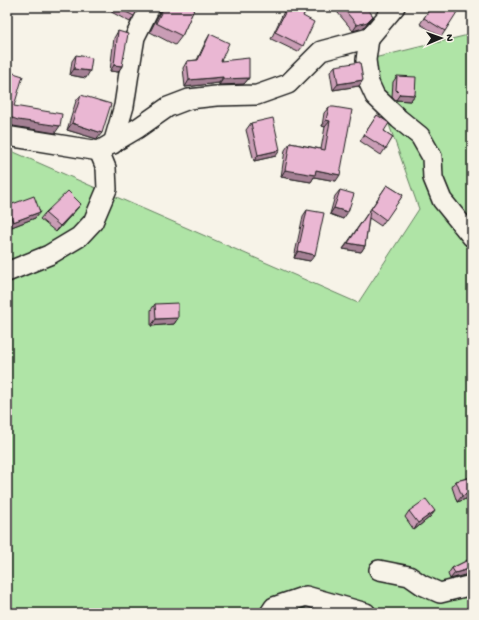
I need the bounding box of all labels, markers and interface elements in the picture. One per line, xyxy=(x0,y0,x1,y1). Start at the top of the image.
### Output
north arrow xyxy=(421,18,461,58)
text: N xyxy=(443,34,455,42)

